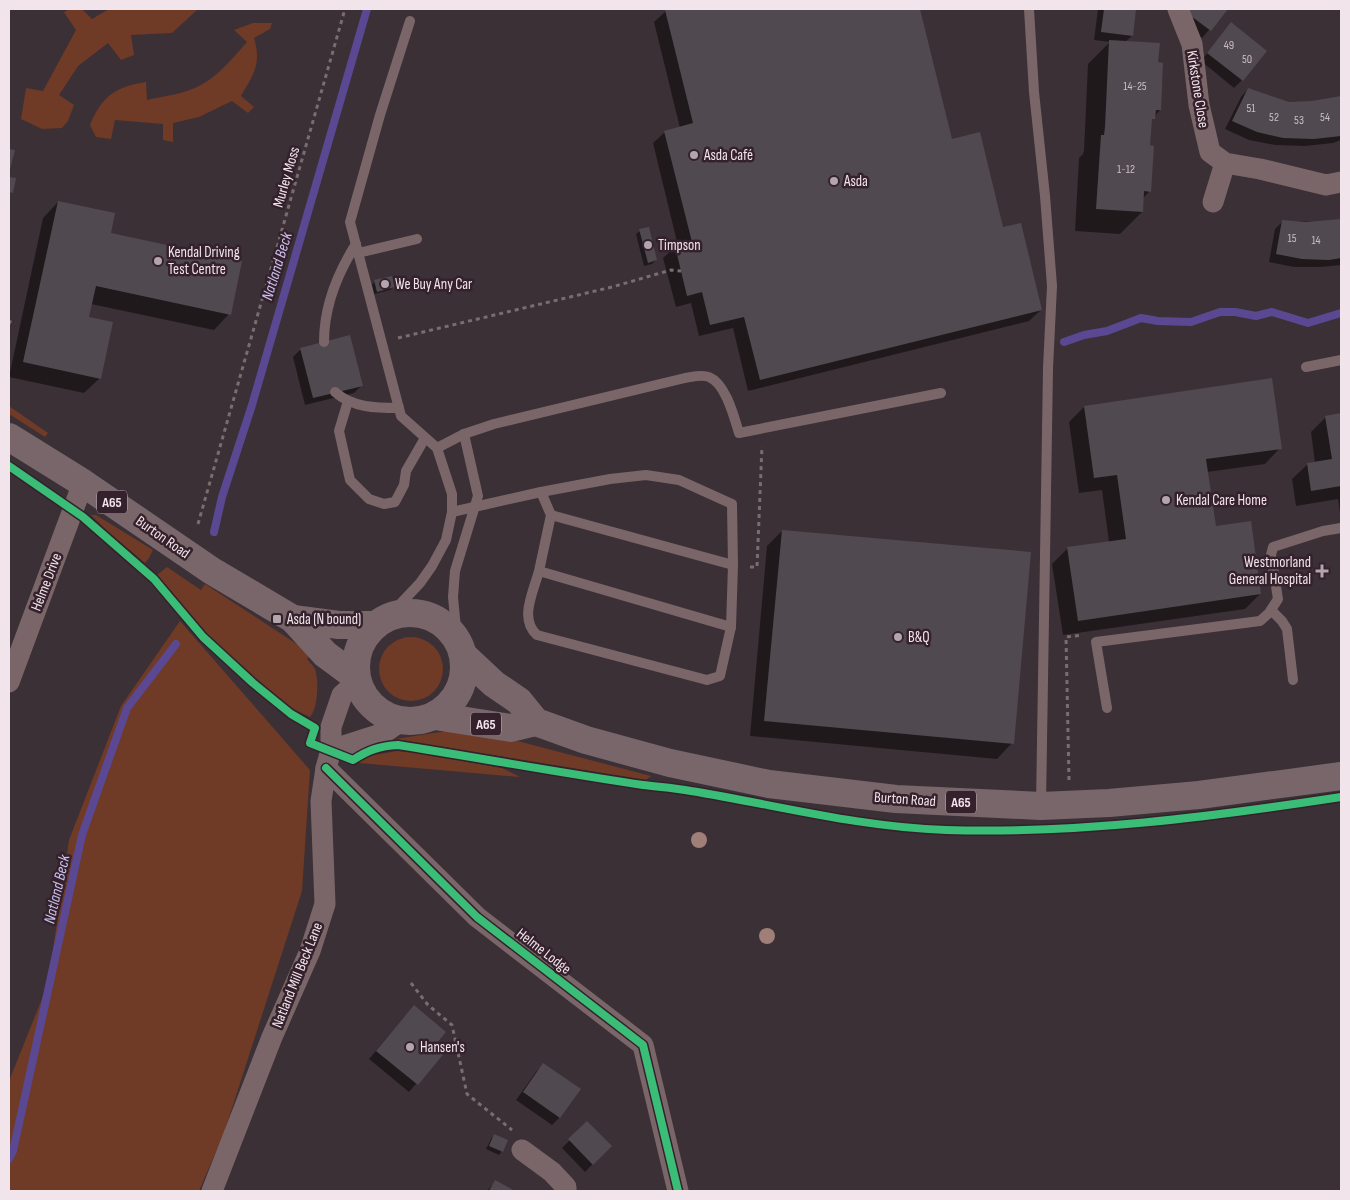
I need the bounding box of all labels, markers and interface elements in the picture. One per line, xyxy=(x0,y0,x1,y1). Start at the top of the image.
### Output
house number: 49 xyxy=(1224,38,1234,53)
street label: Kirkstone Close xyxy=(1182,49,1213,129)
house number: 50 xyxy=(1242,52,1252,67)
house number: 14-25 xyxy=(1123,79,1147,94)
house number: 51 xyxy=(1246,101,1256,116)
house number: 52 xyxy=(1269,110,1279,125)
house number: 54 xyxy=(1320,110,1330,125)
house number: 53 xyxy=(1294,113,1304,128)
street label: Murley Moss xyxy=(269,145,304,210)
place label: Asda Café xyxy=(703,146,753,165)
marker: Asda Café xyxy=(688,149,700,161)
house number: 1-12 xyxy=(1117,162,1135,177)
place label: Asda xyxy=(843,172,868,191)
marker: Asda xyxy=(828,175,840,187)
water label: Natland Beck xyxy=(258,229,297,303)
house number: 15 xyxy=(1287,231,1297,246)
house number: 14 xyxy=(1311,233,1321,248)
place label: Timpson xyxy=(658,236,701,255)
marker: Timpson xyxy=(642,239,654,251)
place label: Kendal Driving Test Centre xyxy=(168,243,240,279)
marker: Kendal Driving Test Centre xyxy=(152,255,164,267)
place label: We Buy Any Car xyxy=(395,275,473,294)
marker: We Buy Any Car xyxy=(379,278,391,290)
road number: A65 xyxy=(97,491,127,514)
place label: Kendal Care Home xyxy=(1176,491,1267,510)
marker: Kendal Care Home xyxy=(1160,494,1172,506)
street label: Burton Road xyxy=(132,512,194,563)
street label: Helme Drive xyxy=(27,550,66,614)
place label: Westmorland General Hospital xyxy=(1229,553,1311,589)
marker: Westmorland General Hospital xyxy=(1315,564,1329,578)
place label: Asda (N bound) xyxy=(286,610,361,629)
marker: Asda (N bound) xyxy=(271,613,283,625)
place label: B&Q xyxy=(908,628,930,647)
marker: B&Q xyxy=(892,631,904,643)
road number: A65 xyxy=(471,712,501,736)
street label: Burton Road xyxy=(873,788,937,811)
road number: A65 xyxy=(946,790,976,814)
water label: Natland Beck xyxy=(40,852,75,926)
street label: Natland Mill Beck Lane xyxy=(268,920,327,1031)
street label: Helme Lodge xyxy=(513,924,575,979)
place label: Hansen's xyxy=(420,1038,465,1057)
marker: Hansen's xyxy=(404,1041,416,1053)

